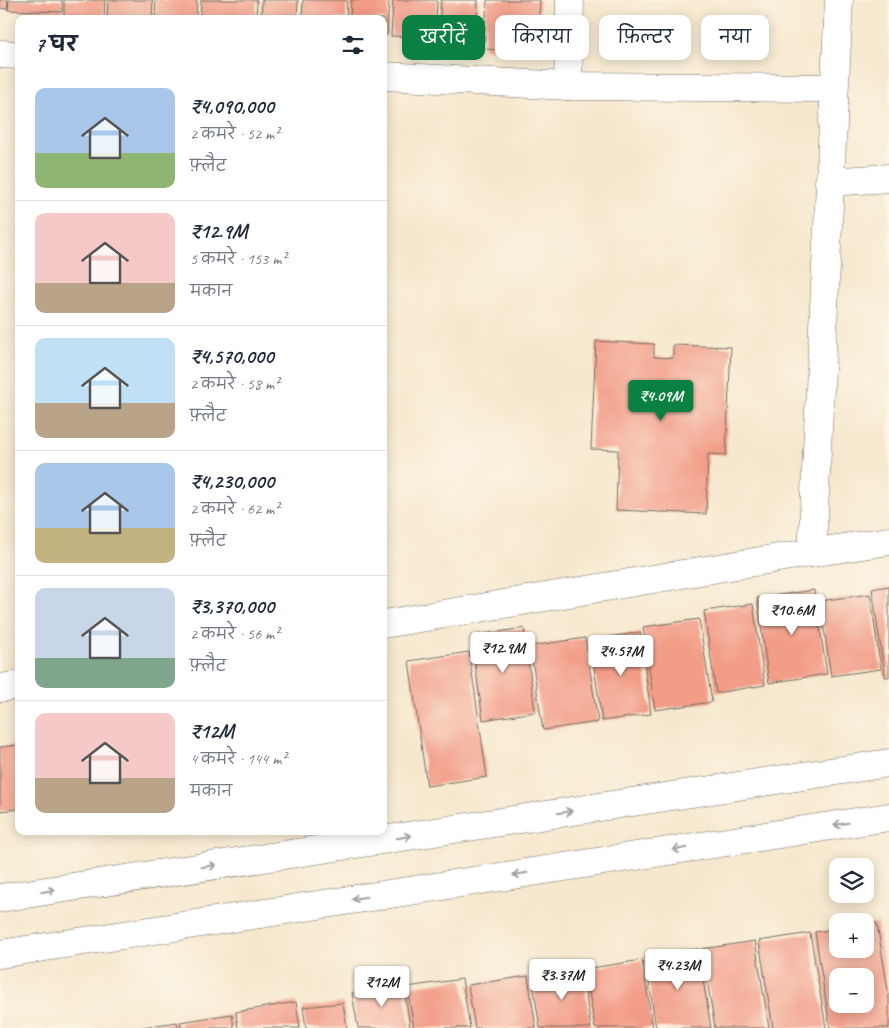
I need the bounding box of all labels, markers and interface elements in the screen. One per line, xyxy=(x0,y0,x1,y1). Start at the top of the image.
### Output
chip: खरीदें xyxy=(402,15,485,60)
chip: किराया xyxy=(495,15,589,60)
chip: फ़िल्टर xyxy=(599,15,691,60)
chip: नया xyxy=(701,15,769,60)
text: 7 घर xyxy=(35,31,77,57)
icon: filters xyxy=(339,31,367,59)
text: ₹4,090,000 xyxy=(190,93,274,119)
icon: home xyxy=(75,108,135,168)
text: 2 कमरे · 52 m² xyxy=(190,124,279,144)
text: फ़्लैट xyxy=(190,156,226,176)
text: ₹12.9M xyxy=(190,218,247,244)
icon: home xyxy=(75,233,135,293)
text: 5 कमरे · 153 m² xyxy=(190,249,286,269)
text: मकान xyxy=(190,281,232,301)
text: ₹4,570,000 xyxy=(190,343,274,369)
icon: home xyxy=(75,358,135,418)
text: 2 कमरे · 58 m² xyxy=(190,374,279,394)
pin: ₹4.09M xyxy=(620,380,702,422)
text: ₹4.09M xyxy=(639,386,683,406)
text: फ़्लैट xyxy=(190,406,226,426)
text: ₹4,230,000 xyxy=(190,468,274,494)
icon: home xyxy=(75,483,135,543)
text: 2 कमरे · 62 m² xyxy=(190,499,279,519)
text: फ़्लैट xyxy=(190,531,226,551)
text: ₹3,370,000 xyxy=(190,593,274,619)
pin: ₹10.6M xyxy=(751,594,833,636)
text: ₹10.6M xyxy=(770,600,814,620)
icon: home xyxy=(75,608,135,668)
text: 2 कमरे · 56 m² xyxy=(190,624,279,644)
pin: ₹12.9M xyxy=(462,632,544,674)
pin: ₹4.57M xyxy=(580,634,662,677)
text: ₹12.9M xyxy=(481,638,525,658)
text: ₹4.57M xyxy=(599,641,643,661)
text: फ़्लैट xyxy=(190,656,226,676)
text: ₹12M xyxy=(190,718,234,744)
icon: home xyxy=(75,733,135,793)
text: 4 कमरे · 144 m² xyxy=(190,749,286,769)
text: मकान xyxy=(190,781,232,801)
one-way arrow xyxy=(556,807,572,817)
one-way arrow xyxy=(833,820,849,830)
one-way arrow xyxy=(396,831,412,841)
one-way arrow xyxy=(673,844,689,854)
map controls xyxy=(829,858,874,1013)
button: layers xyxy=(829,858,874,903)
one-way arrow xyxy=(201,861,217,871)
one-way arrow xyxy=(512,869,528,879)
one-way arrow xyxy=(40,885,56,895)
one-way arrow xyxy=(351,894,367,904)
button: + xyxy=(829,913,874,958)
pin: ₹4.23M xyxy=(637,948,719,991)
text: ₹4.23M xyxy=(656,955,700,975)
pin: ₹3.37M xyxy=(521,958,603,1001)
text: ₹3.37M xyxy=(540,965,584,985)
pin: ₹12M xyxy=(352,966,412,1008)
button: − xyxy=(829,968,874,1013)
text: ₹12M xyxy=(365,972,399,992)

